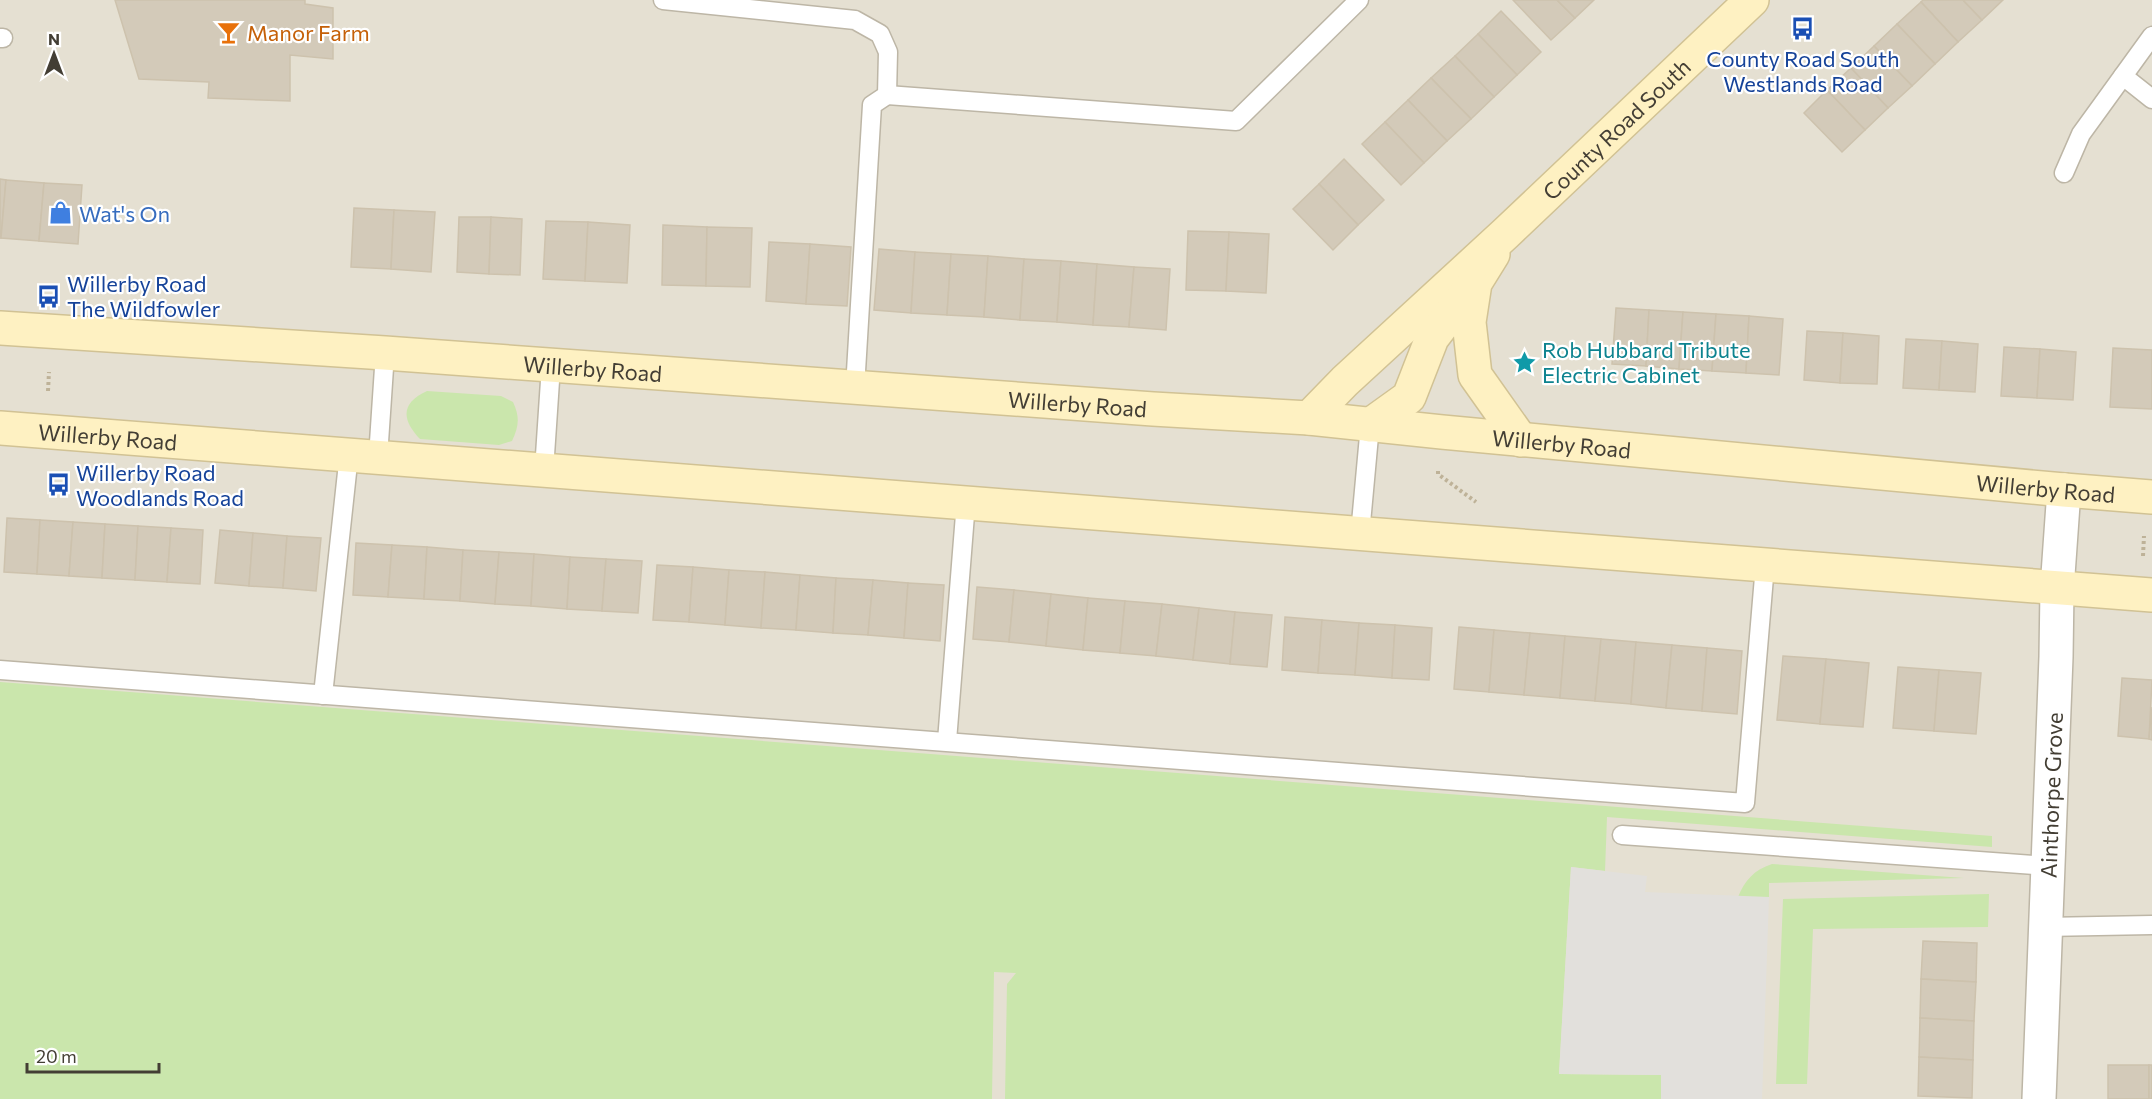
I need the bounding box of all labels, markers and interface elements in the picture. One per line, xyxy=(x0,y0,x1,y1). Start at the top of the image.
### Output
bus stop icon: County Road South Westlands Road xyxy=(1790,16,1816,42)
bar icon: Manor Farm xyxy=(216,19,242,45)
place label: Manor Farm xyxy=(247,19,370,46)
north arrow xyxy=(24,24,84,84)
text: N xyxy=(48,29,60,48)
place label: County Road South Westlands Road xyxy=(1706,45,1900,97)
street label: County Road South xyxy=(1537,52,1696,205)
shop icon: Wat's On xyxy=(48,200,74,226)
place label: Wat's On xyxy=(79,200,170,227)
place label: Willerby Road The Wildfowler xyxy=(67,270,221,322)
bus stop icon: Willerby Road The Wildfowler xyxy=(36,283,62,309)
place label: Rob Hubbard Tribute Electric Cabinet xyxy=(1542,336,1751,388)
place icon: Rob Hubbard Tribute Electric Cabinet xyxy=(1511,349,1537,375)
street label: Willerby Road xyxy=(522,350,663,387)
street label: Willerby Road xyxy=(1007,385,1148,422)
street label: Willerby Road xyxy=(37,418,178,455)
street label: Willerby Road xyxy=(1491,423,1632,463)
place label: Willerby Road Woodlands Road xyxy=(76,459,244,511)
street label: Willerby Road xyxy=(1975,468,2116,508)
bus stop icon: Willerby Road Woodlands Road xyxy=(45,472,71,498)
street label: Ainthorpe Grove xyxy=(2034,712,2067,879)
scale bar xyxy=(27,1036,159,1074)
text: 20 m xyxy=(36,1045,77,1067)

